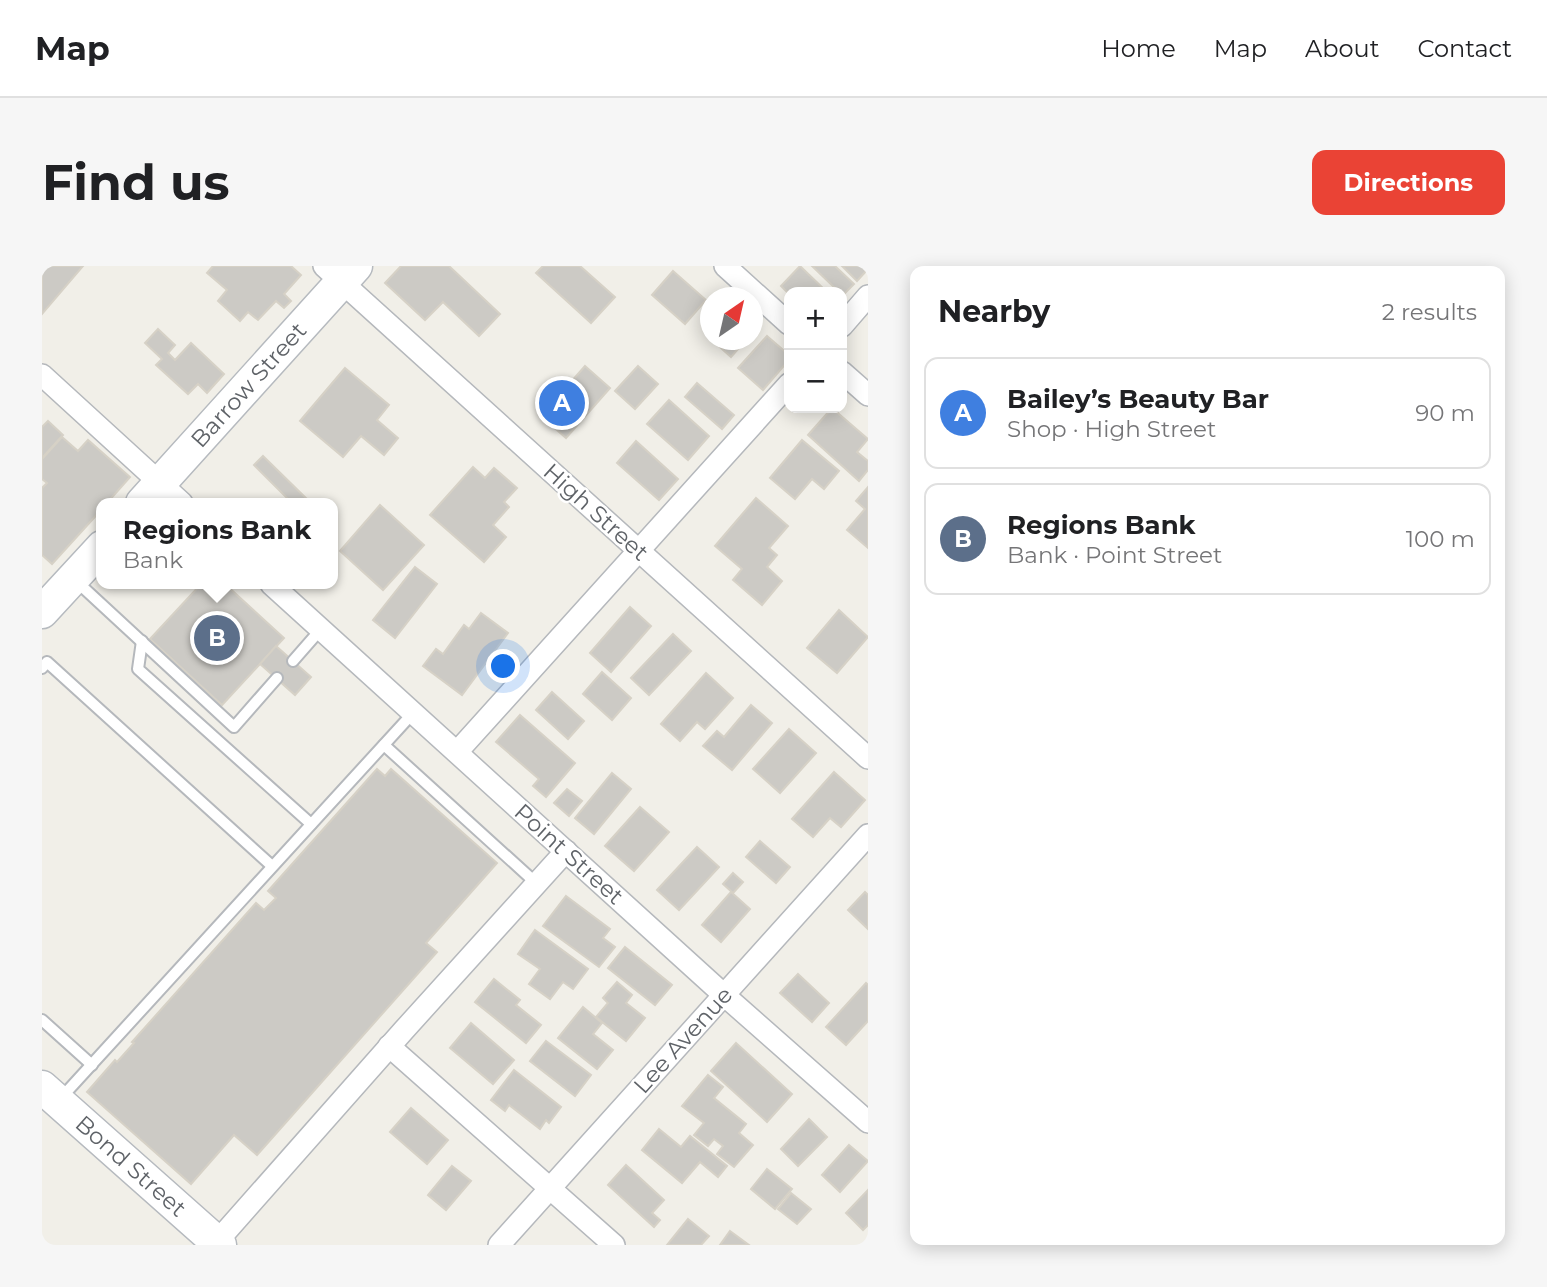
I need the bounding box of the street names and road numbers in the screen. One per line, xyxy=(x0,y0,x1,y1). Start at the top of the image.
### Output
street label: Barrow Street xyxy=(185,317,312,453)
street label: High Street xyxy=(538,458,654,566)
street label: Point Street xyxy=(509,798,629,910)
street label: Lee Avenue xyxy=(628,981,738,1099)
street label: Bond Street xyxy=(70,1110,192,1222)

